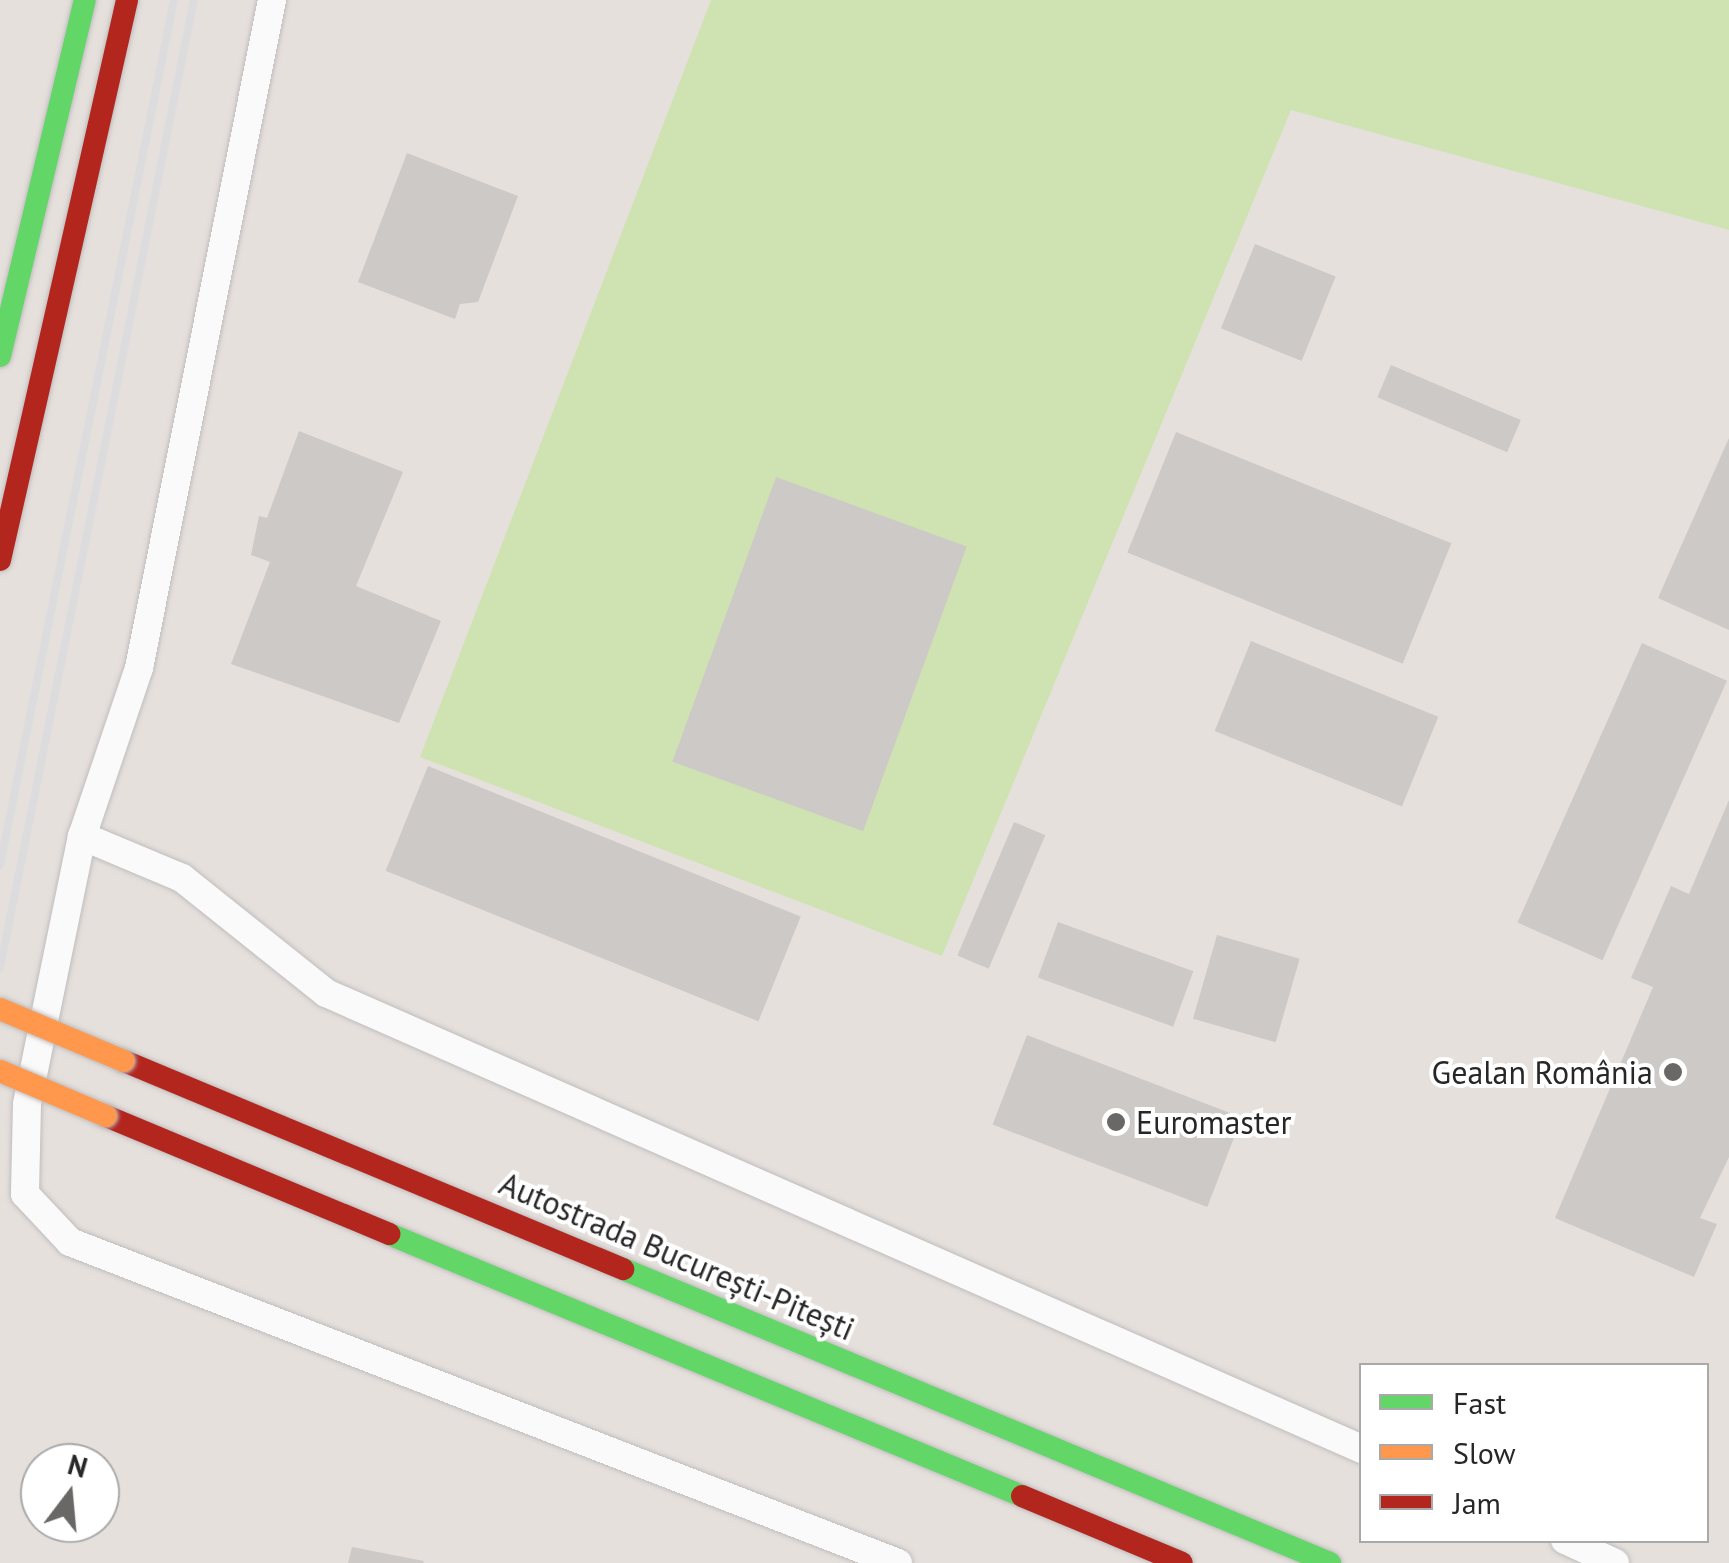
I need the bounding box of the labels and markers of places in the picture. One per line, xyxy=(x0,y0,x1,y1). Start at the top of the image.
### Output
place label: Gealan România xyxy=(1432,1053,1653,1091)
marker: Gealan România xyxy=(1662,1061,1684,1083)
place label: Euromaster xyxy=(1136,1103,1291,1141)
marker: Euromaster xyxy=(1105,1111,1127,1133)

